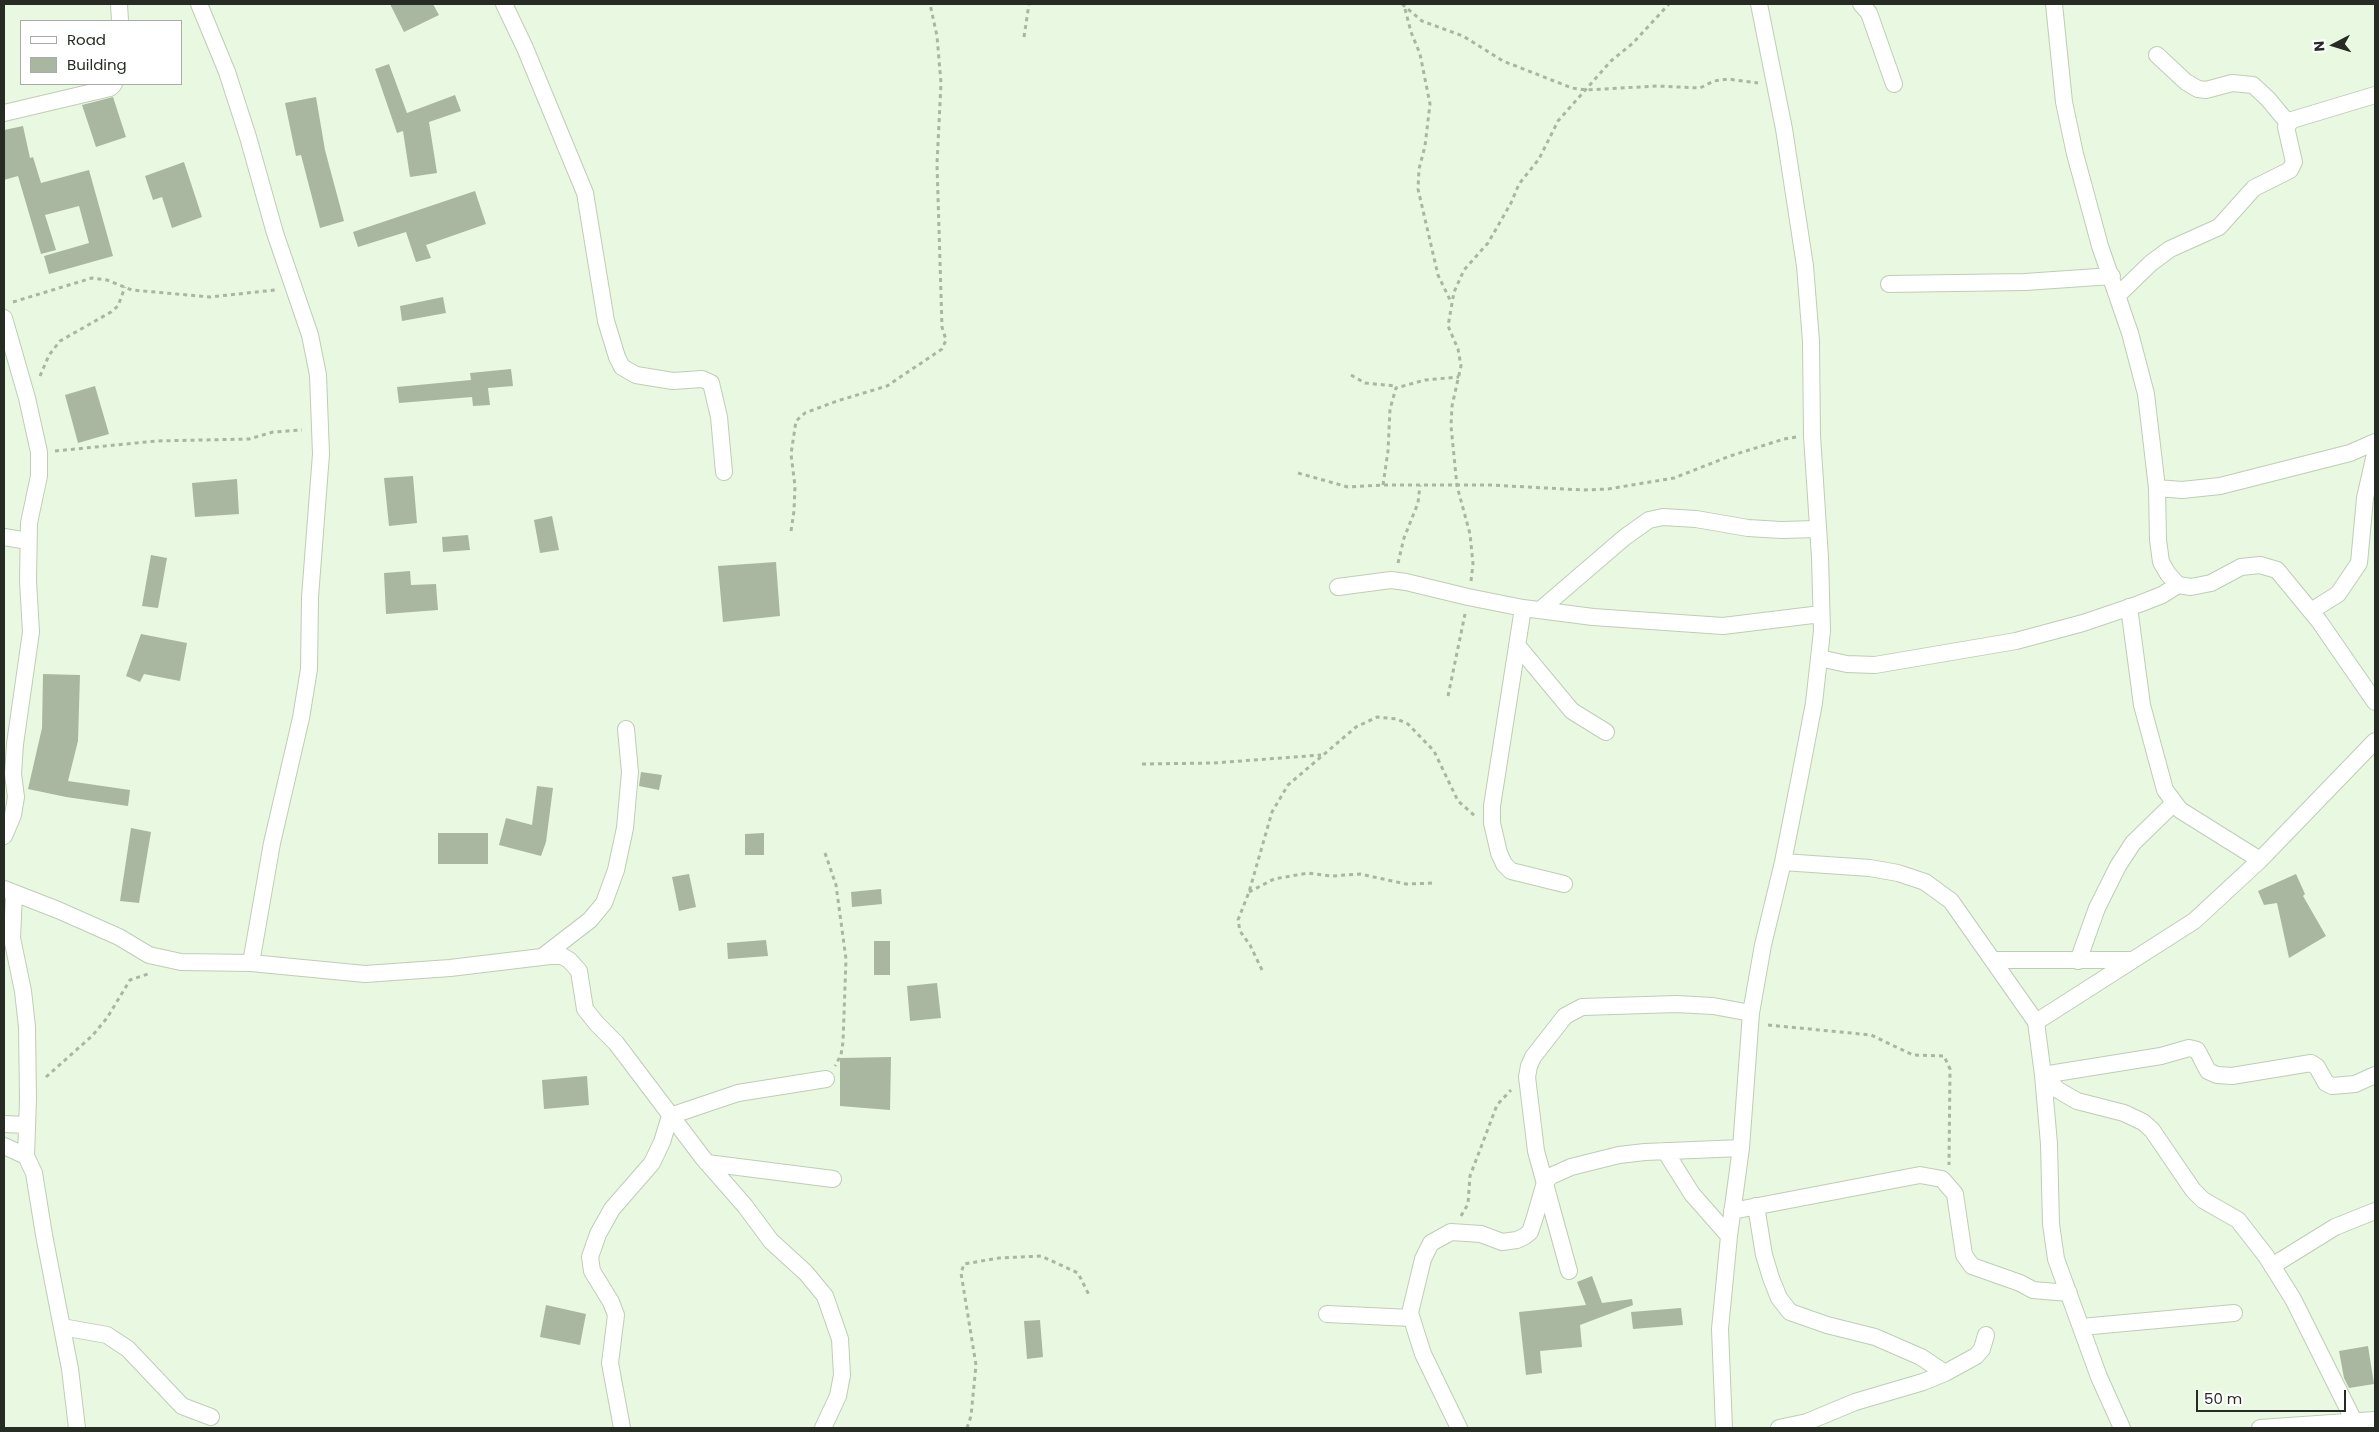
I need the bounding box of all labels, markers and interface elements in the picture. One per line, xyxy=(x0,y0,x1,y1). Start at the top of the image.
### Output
legend xyxy=(20,20,182,85)
north arrow xyxy=(2309,20,2359,70)
text: Road xyxy=(67,29,106,50)
text: N xyxy=(2309,40,2329,52)
text: Building xyxy=(67,54,127,75)
scale bar xyxy=(2199,1380,2349,1412)
text: 50 m xyxy=(2204,1388,2242,1409)

